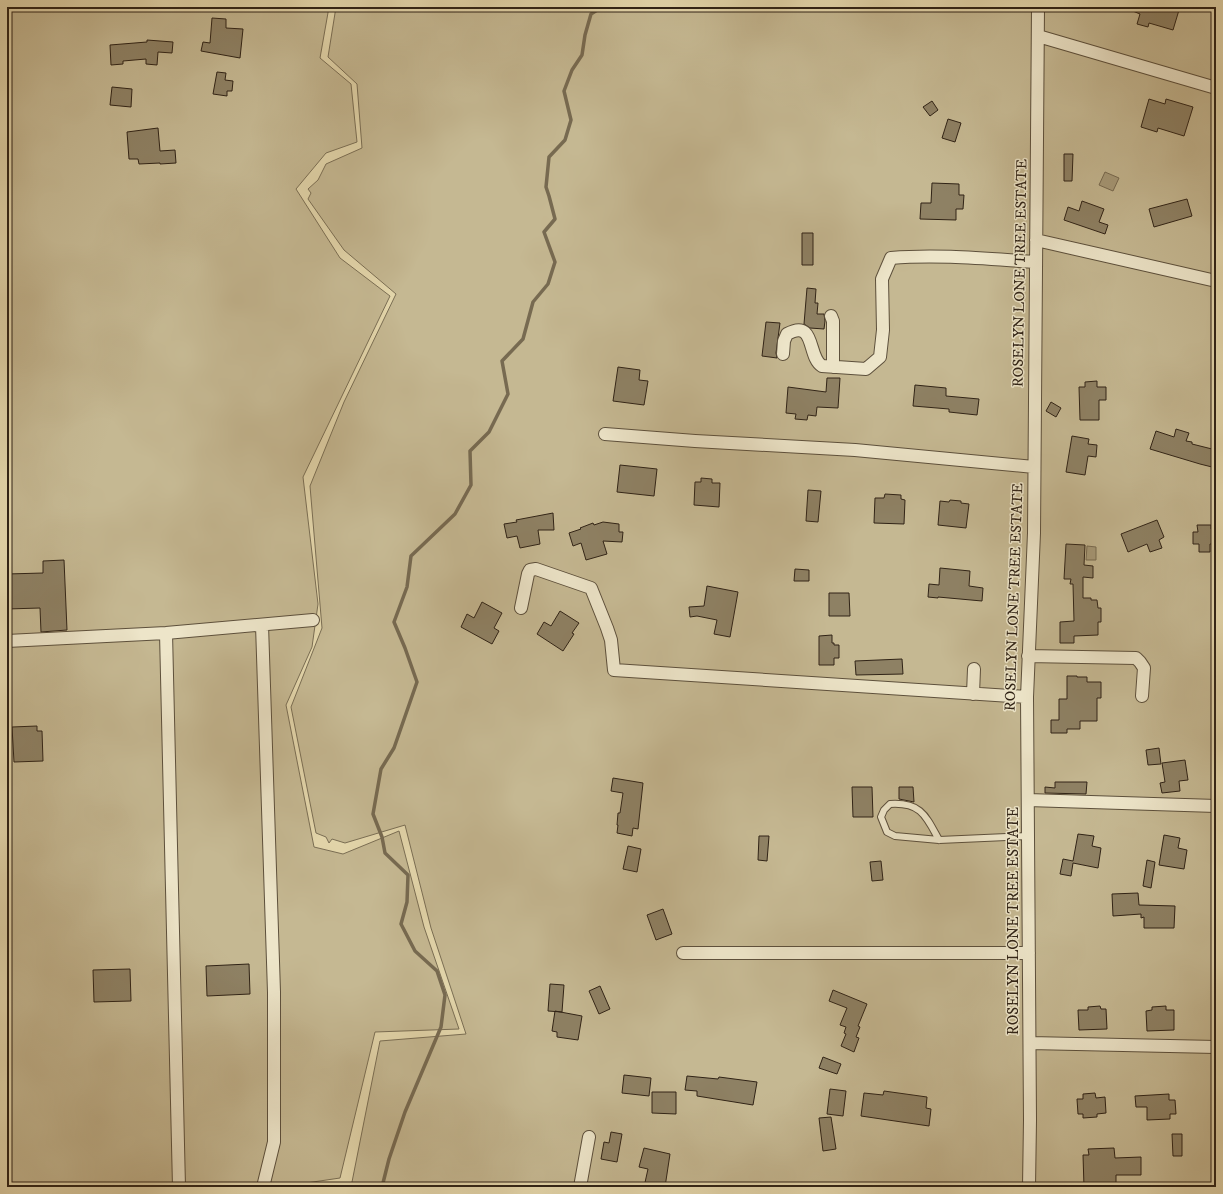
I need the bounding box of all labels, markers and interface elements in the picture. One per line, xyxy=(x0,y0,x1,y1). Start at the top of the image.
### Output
street label: ROSELYN LONE TREE ESTATE xyxy=(1009,158,1031,387)
street label: ROSELYN LONE TREE ESTATE xyxy=(1001,482,1027,711)
street label: ROSELYN LONE TREE ESTATE xyxy=(1004,806,1023,1035)

